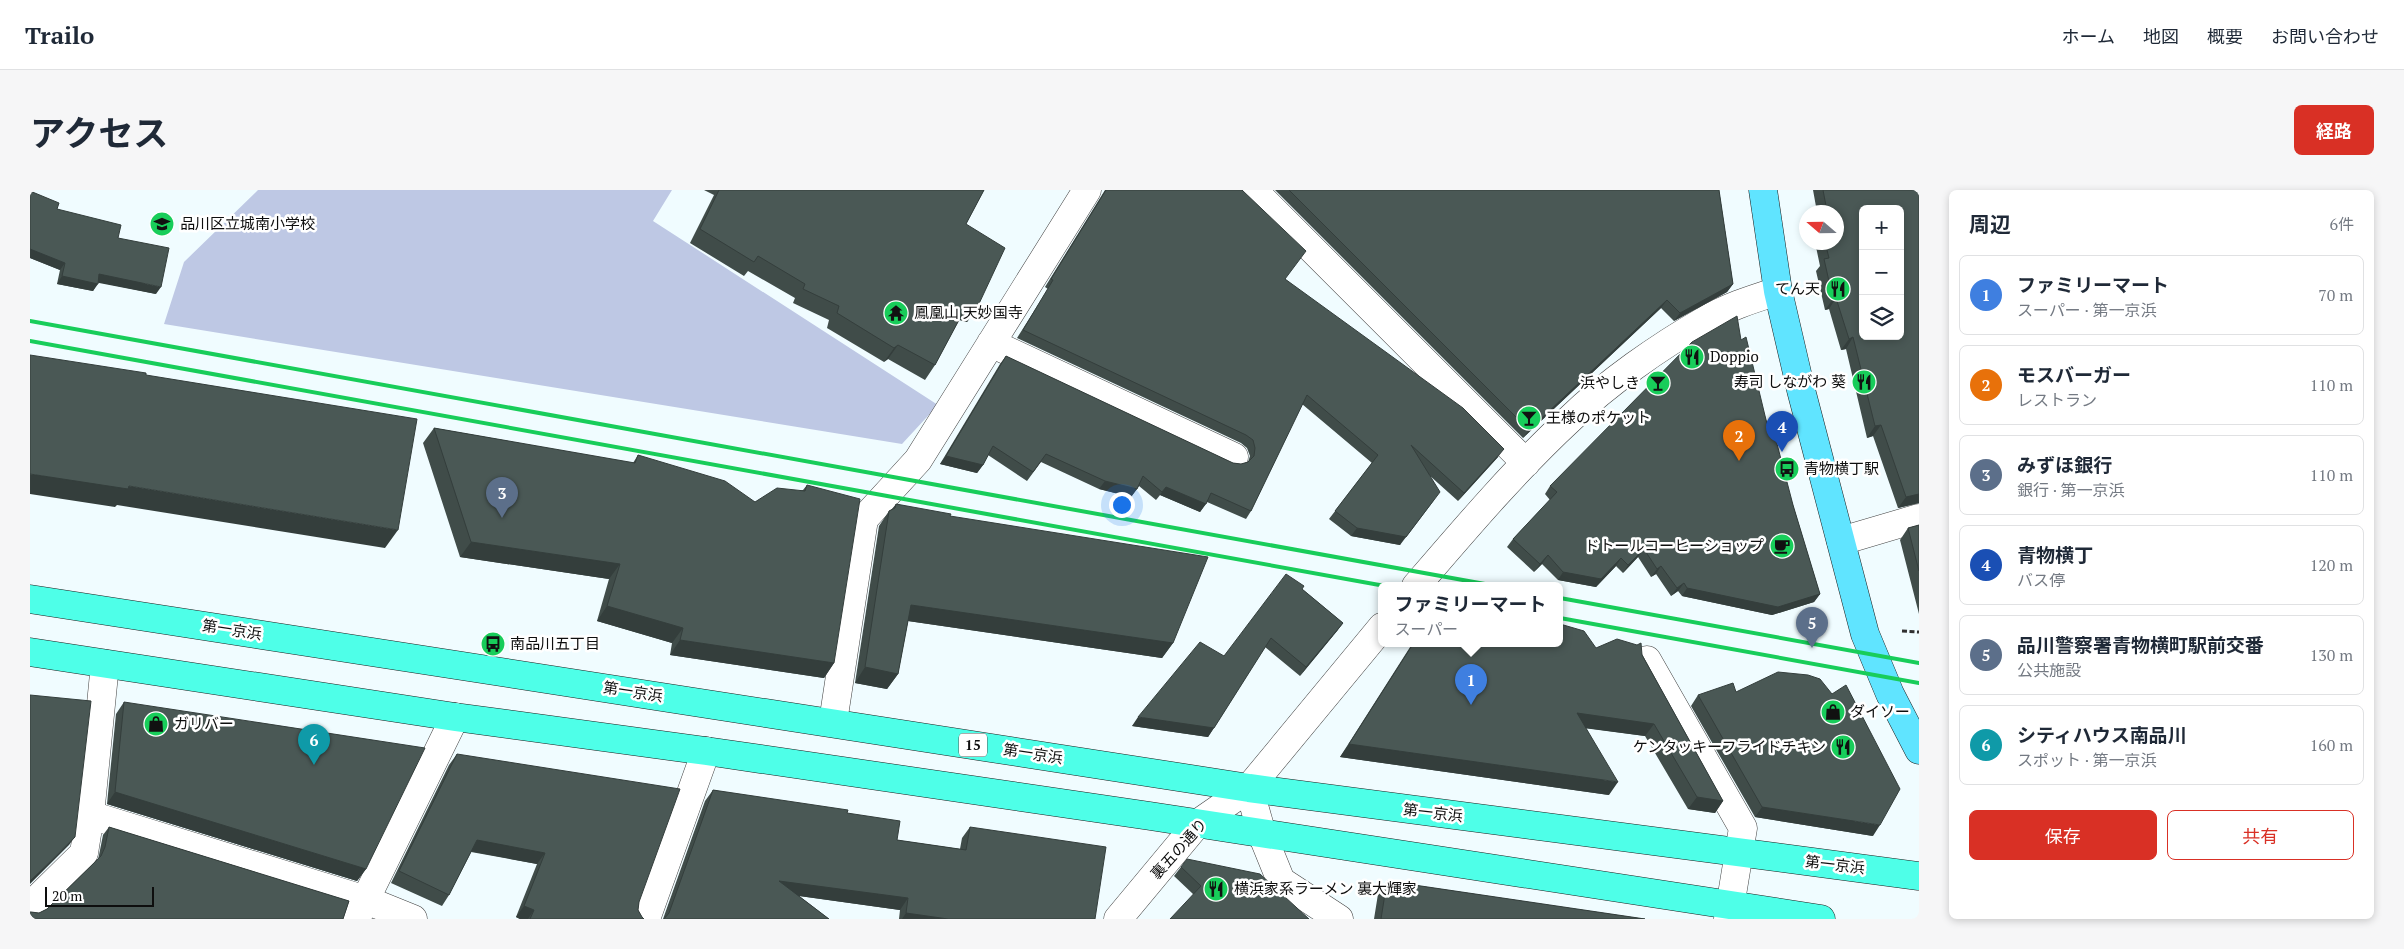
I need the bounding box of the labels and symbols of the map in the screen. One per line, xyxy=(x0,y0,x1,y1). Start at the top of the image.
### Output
north arrow xyxy=(1799,205,1844,250)
school or university icon: 品川区立城南小学校 xyxy=(149,211,175,237)
place label: 品川区立城南小学校 xyxy=(180,213,315,233)
restaurant icon: てん天 xyxy=(1825,276,1851,302)
place label: てん天 xyxy=(1775,278,1820,298)
temple icon: 鳳凰山 天妙国寺 xyxy=(883,300,909,326)
place label: 鳳凰山 天妙国寺 xyxy=(914,302,1023,322)
restaurant icon: Doppio xyxy=(1679,344,1705,370)
place label: Doppio xyxy=(1710,346,1759,366)
restaurant icon: 寿司 しながわ 葵 xyxy=(1851,369,1877,395)
bar icon: 浜やしき xyxy=(1645,370,1671,396)
place label: 寿司 しながわ 葵 xyxy=(1734,371,1846,391)
place label: 浜やしき xyxy=(1580,372,1640,392)
bar icon: 王様のポケット xyxy=(1516,405,1542,431)
place label: 王様のポケット xyxy=(1546,407,1651,427)
pin: 4 xyxy=(1766,411,1798,452)
pin: 2 xyxy=(1723,420,1755,461)
bus stop icon: 青物横丁駅 xyxy=(1774,456,1800,482)
place label: 青物横丁駅 xyxy=(1804,458,1879,478)
pin: 3 xyxy=(486,477,518,518)
your location xyxy=(1109,492,1135,518)
cafe icon: ドトールコーヒーショップ xyxy=(1769,533,1795,559)
place label: ドトールコーヒーショップ xyxy=(1585,535,1764,555)
pin: 5 xyxy=(1796,607,1828,648)
street label: 第一京浜 xyxy=(201,614,263,644)
bus stop icon: 南品川五丁目 xyxy=(480,631,506,657)
place label: 南品川五丁目 xyxy=(510,633,600,653)
pin: 1 xyxy=(1455,664,1487,705)
street label: 第一京浜 xyxy=(602,676,664,706)
shop icon: ダイソー xyxy=(1820,699,1846,725)
place label: ダイソー xyxy=(1850,701,1910,721)
shop icon: ガリバー xyxy=(143,711,169,737)
place label: ガリバー xyxy=(174,713,234,733)
pin: 6 xyxy=(298,724,330,765)
road number: 15 xyxy=(959,734,987,756)
restaurant icon: ケンタッキーフライドチキン xyxy=(1830,734,1856,760)
place label: ケンタッキーフライドチキン xyxy=(1633,736,1826,756)
street label: 第一京浜 xyxy=(1002,738,1064,768)
street label: 第一京浜 xyxy=(1402,798,1464,826)
street label: 裏五の通り xyxy=(1146,814,1211,883)
street label: 第一京浜 xyxy=(1804,850,1866,878)
restaurant icon: 横浜家系ラーメン 裏大輝家 xyxy=(1203,876,1229,902)
place label: 横浜家系ラーメン 裏大輝家 xyxy=(1234,878,1417,898)
scale bar xyxy=(45,884,154,907)

